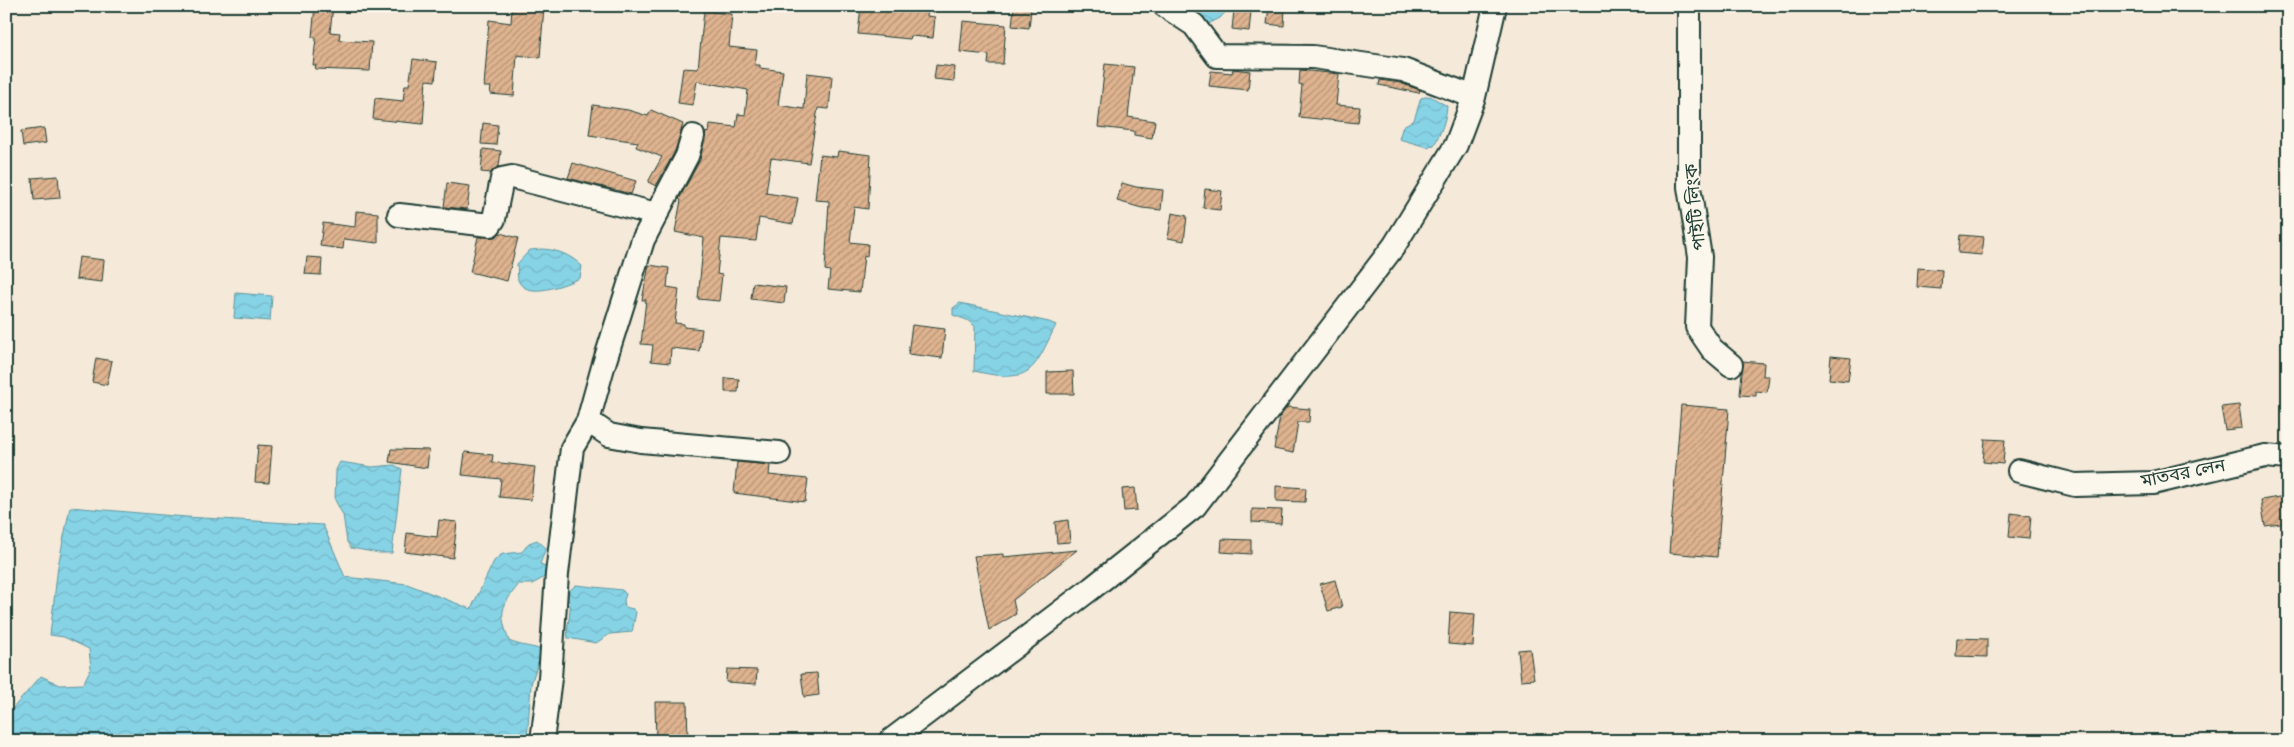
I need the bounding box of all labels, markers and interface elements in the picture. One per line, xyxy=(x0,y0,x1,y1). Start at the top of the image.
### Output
street label: পাইটি লিংক xyxy=(1680,162,1710,251)
street label: মাতবর লেন xyxy=(2138,455,2228,492)

